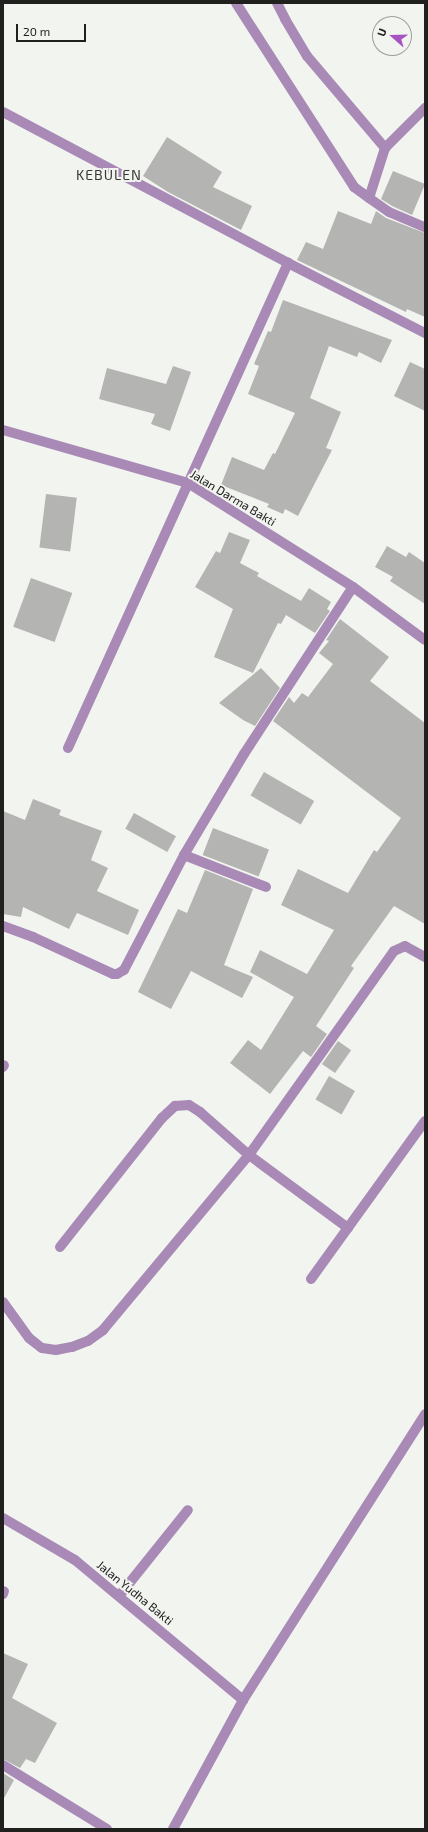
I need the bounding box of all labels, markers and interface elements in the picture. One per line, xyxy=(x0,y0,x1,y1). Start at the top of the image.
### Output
scale bar xyxy=(18,16,88,42)
north arrow xyxy=(372,16,412,56)
text: 20 m xyxy=(23,24,50,38)
text: U xyxy=(374,26,389,38)
district label: KEBULEN xyxy=(76,167,142,183)
street label: Jalan Darma Bakti xyxy=(188,467,278,529)
street label: Jalan Yudha Bakti xyxy=(94,1558,176,1628)

